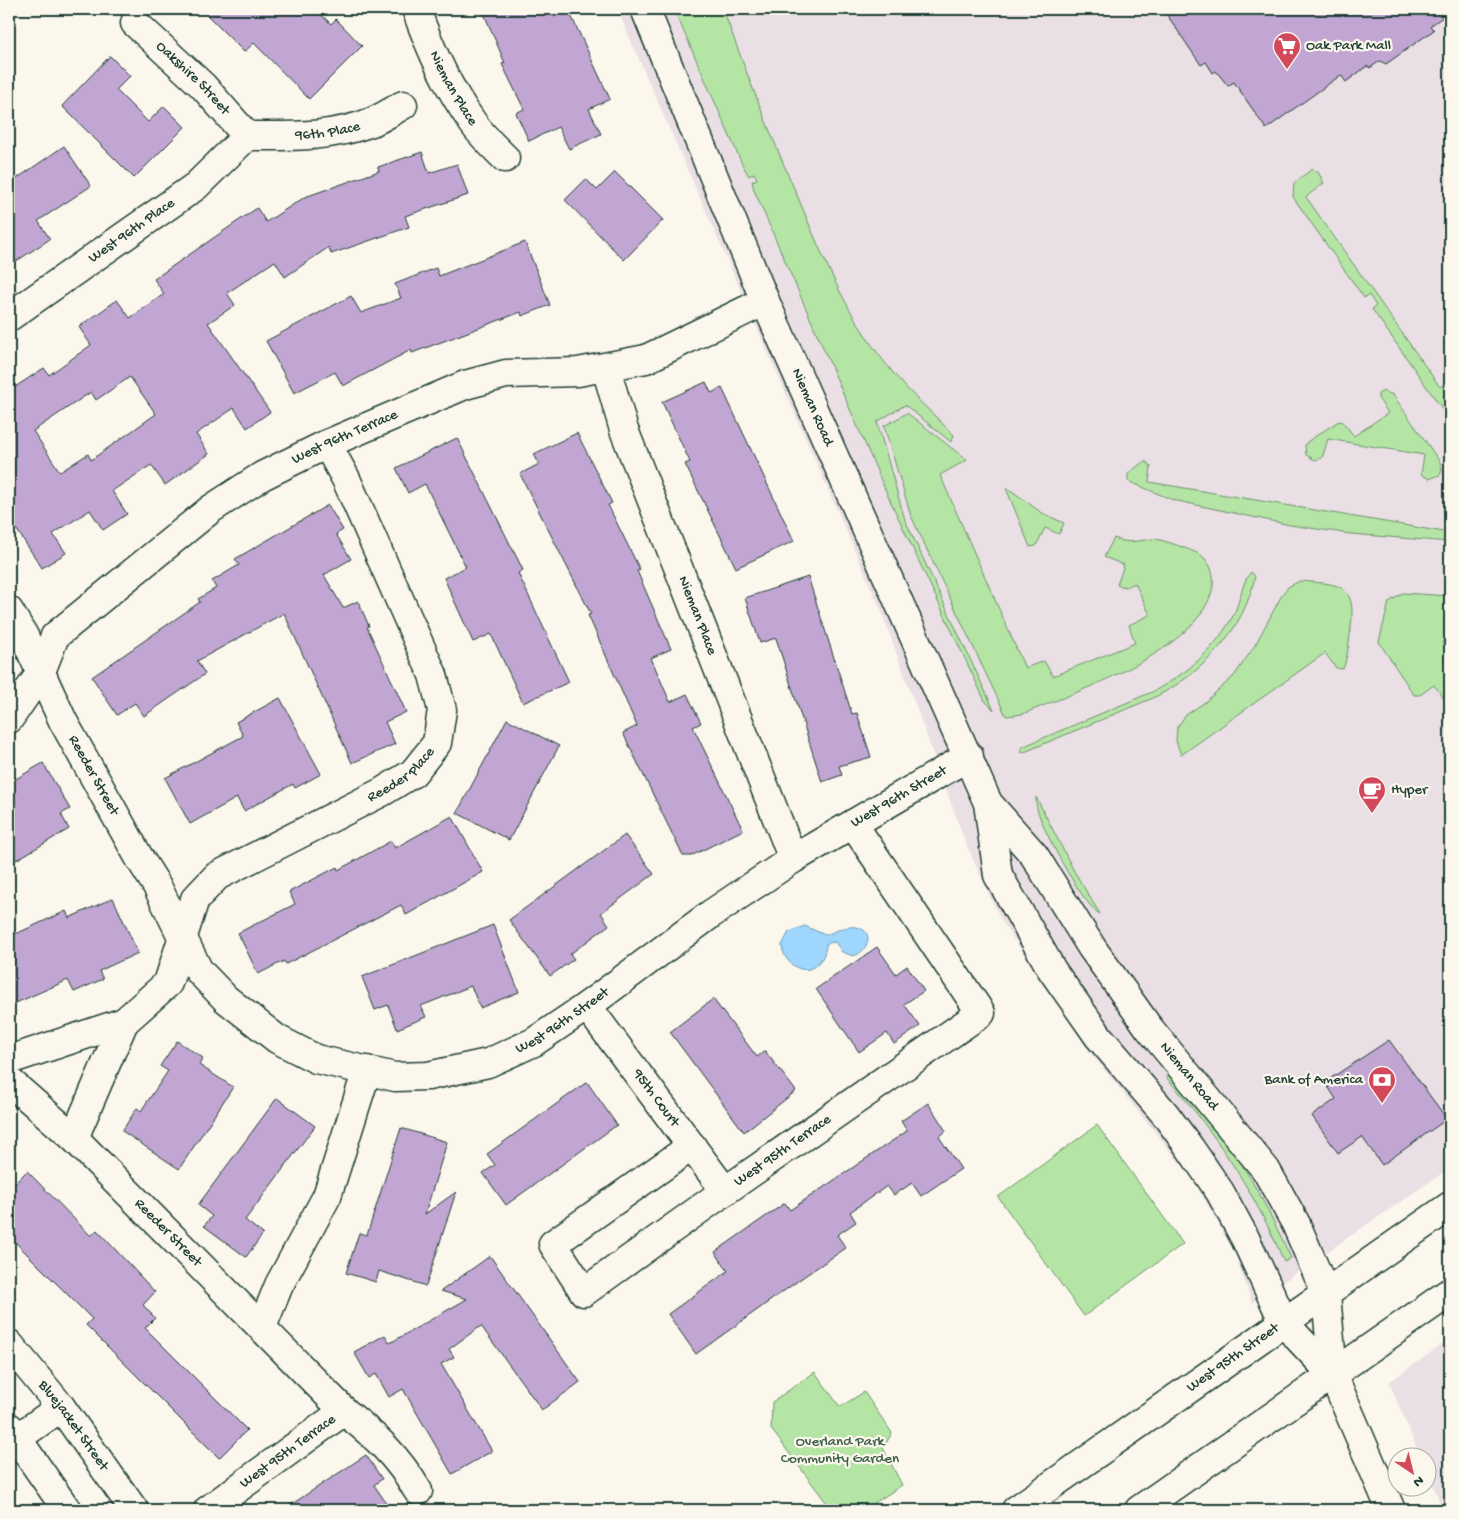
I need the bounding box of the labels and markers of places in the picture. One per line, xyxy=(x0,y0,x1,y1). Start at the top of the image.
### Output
supermarket icon: Oak Park Mall xyxy=(1272,31,1302,70)
place label: Oak Park Mall xyxy=(1306,37,1391,55)
cafe icon: Hyper xyxy=(1357,775,1387,814)
place label: Hyper xyxy=(1391,781,1429,799)
bank icon: Bank of America xyxy=(1367,1065,1397,1104)
place label: Bank of America xyxy=(1263,1071,1364,1089)

